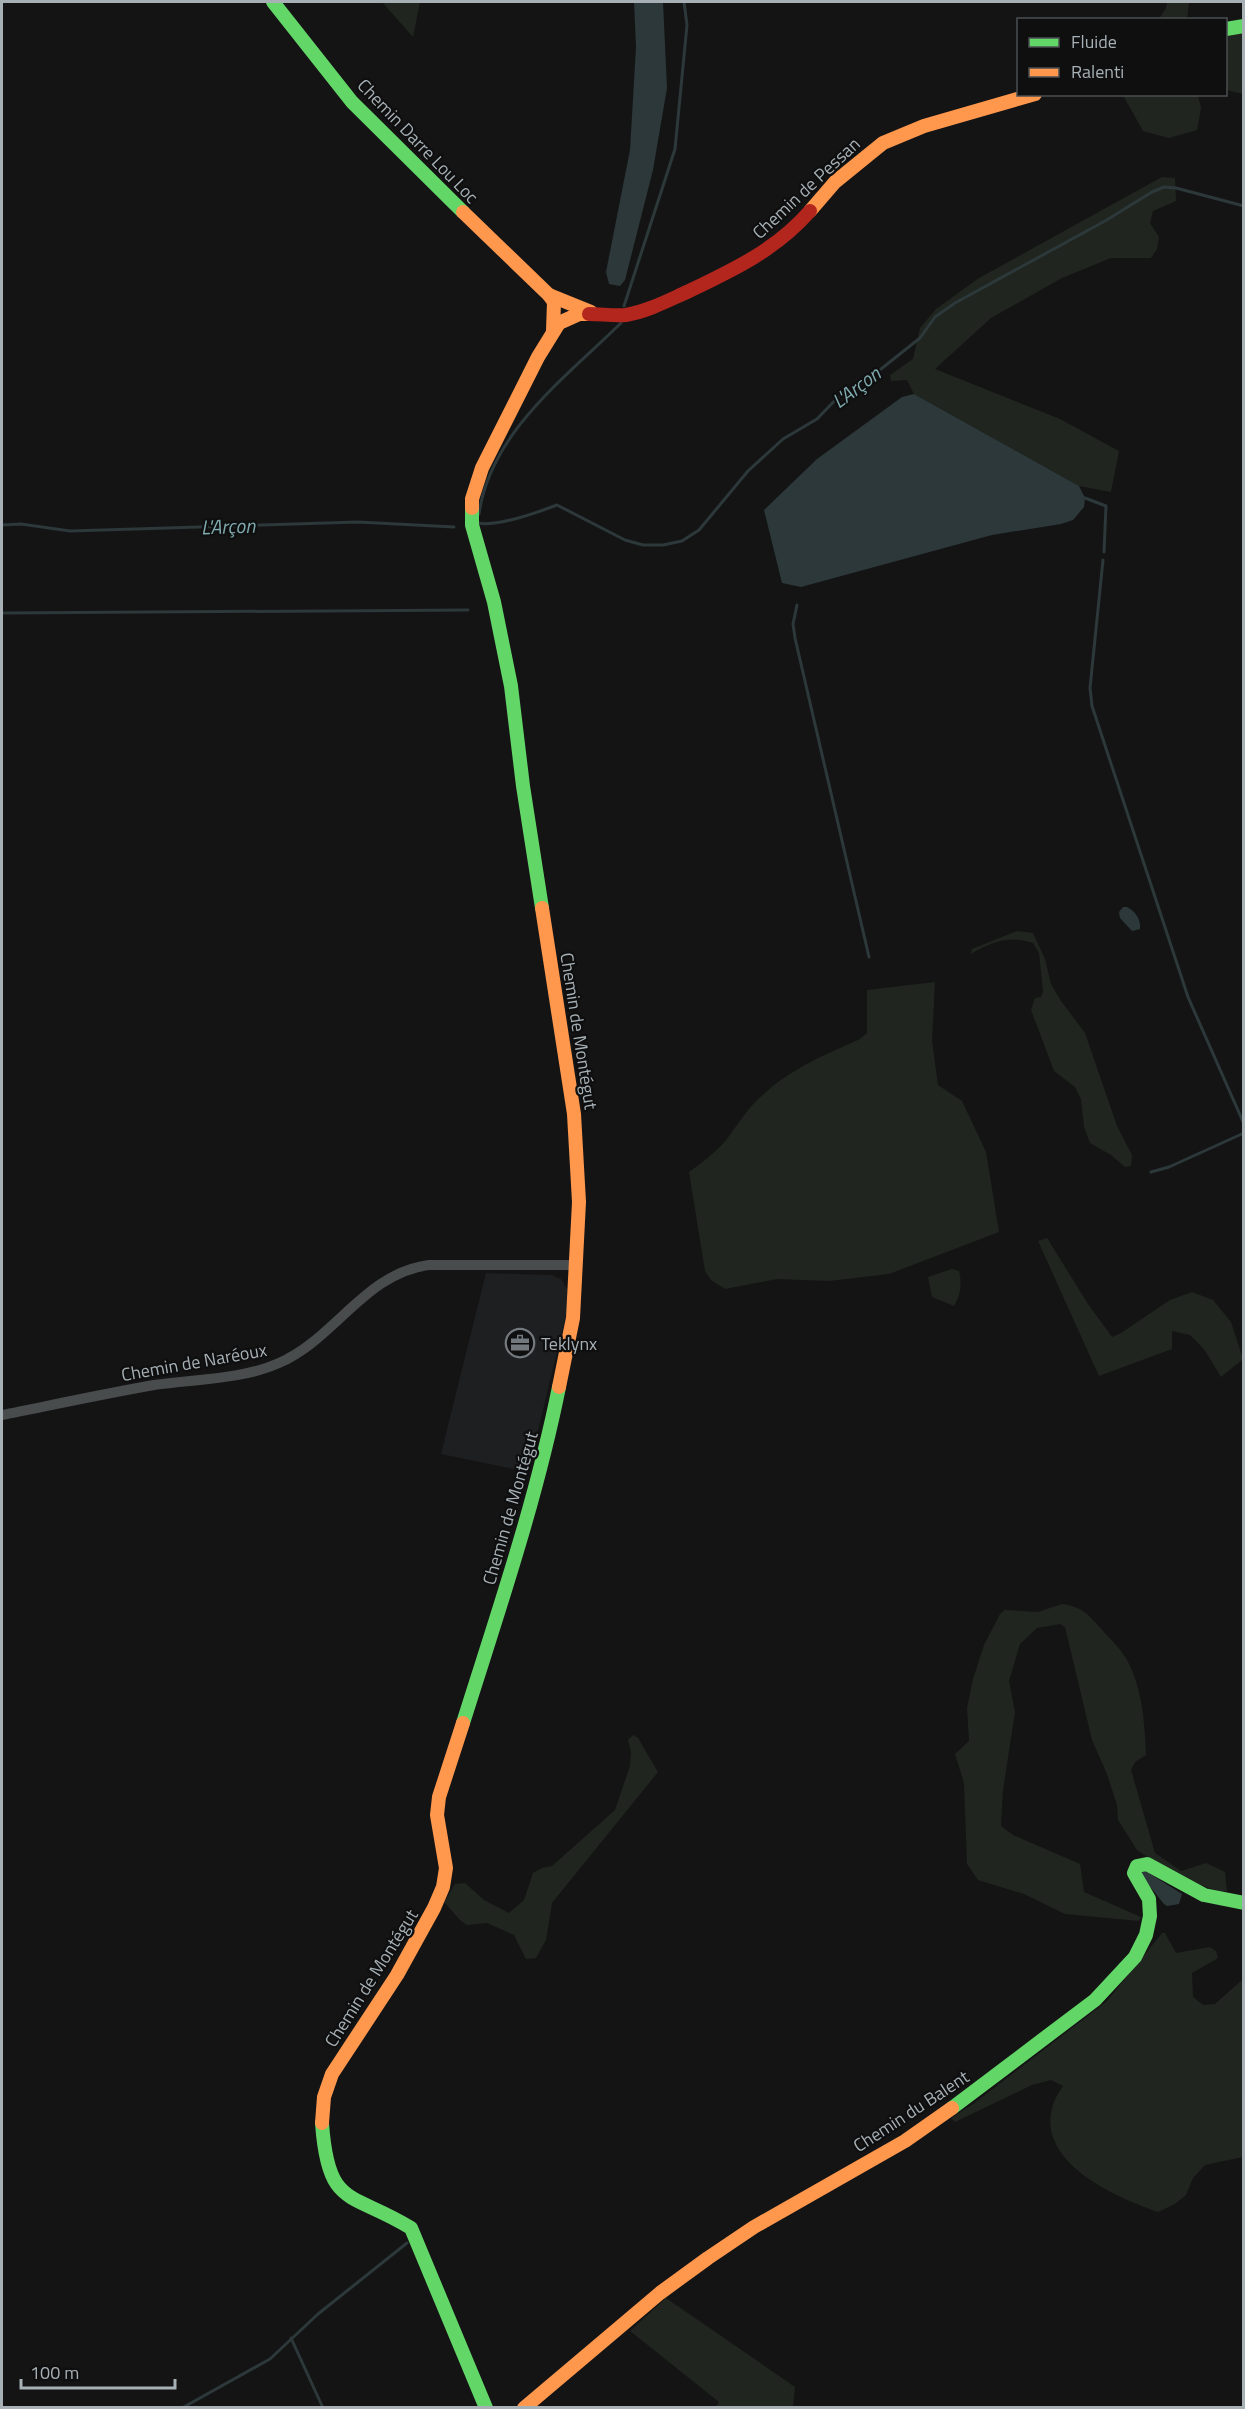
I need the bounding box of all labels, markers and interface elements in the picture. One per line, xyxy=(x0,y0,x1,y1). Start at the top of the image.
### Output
legend xyxy=(1017,18,1227,96)
text: Fluide xyxy=(1071,28,1117,55)
text: Ralenti xyxy=(1071,58,1124,85)
street label: Chemin Darre Lou Loc xyxy=(351,72,485,210)
street label: Chemin de Pessan xyxy=(746,131,866,245)
water label: L'Arçon xyxy=(825,358,888,416)
water label: L'Arçon xyxy=(200,510,257,542)
street label: Chemin de Montégut xyxy=(553,951,605,1112)
office icon: Teklynx xyxy=(504,1327,536,1359)
place label: Teklynx xyxy=(541,1330,597,1357)
street label: Chemin de Naréoux xyxy=(119,1336,269,1388)
street label: Chemin de Montégut xyxy=(475,1427,545,1588)
street label: Chemin de Montégut xyxy=(318,1903,425,2052)
street label: Chemin du Balent xyxy=(848,2063,975,2159)
scale bar xyxy=(21,2352,176,2390)
text: 100 m xyxy=(30,2359,79,2386)

